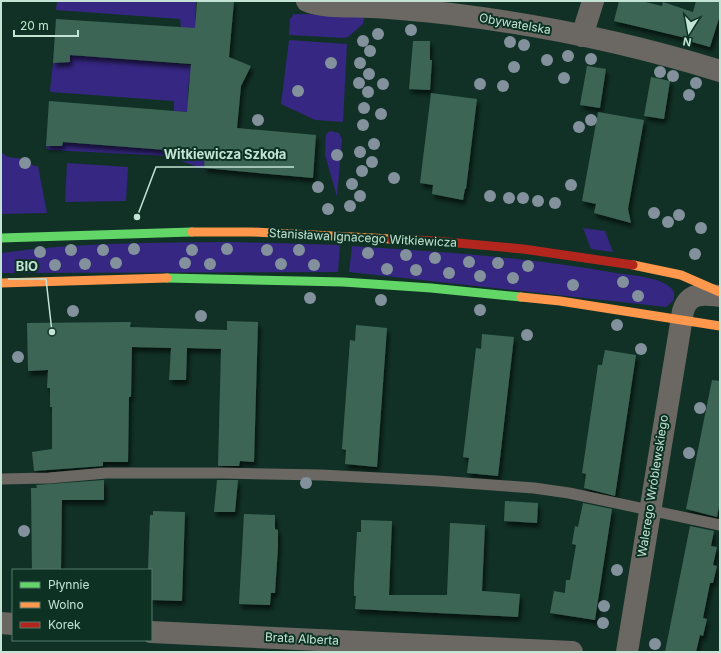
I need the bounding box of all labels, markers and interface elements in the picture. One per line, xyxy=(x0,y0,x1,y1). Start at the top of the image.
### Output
street label: Obywatelska xyxy=(478,10,552,37)
scale bar xyxy=(14,12,78,38)
north arrow xyxy=(669,12,709,52)
text: 20 m xyxy=(20,18,49,33)
text: N xyxy=(682,34,693,49)
callout: Witkiewicza Szkoła xyxy=(156,142,294,167)
text: Witkiewicza Szkoła xyxy=(164,146,286,162)
street label: Stanisława Ignacego Witkiewicza xyxy=(269,225,457,250)
callout: BIO xyxy=(8,254,46,279)
text: BIO xyxy=(16,258,38,274)
street label: Walerego Wróblewskiego xyxy=(634,414,671,558)
legend xyxy=(12,569,152,641)
text: Płynnie xyxy=(48,577,89,592)
text: Wolno xyxy=(48,597,84,612)
text: Korek xyxy=(48,617,81,632)
street label: Brata Alberta xyxy=(265,629,339,648)

